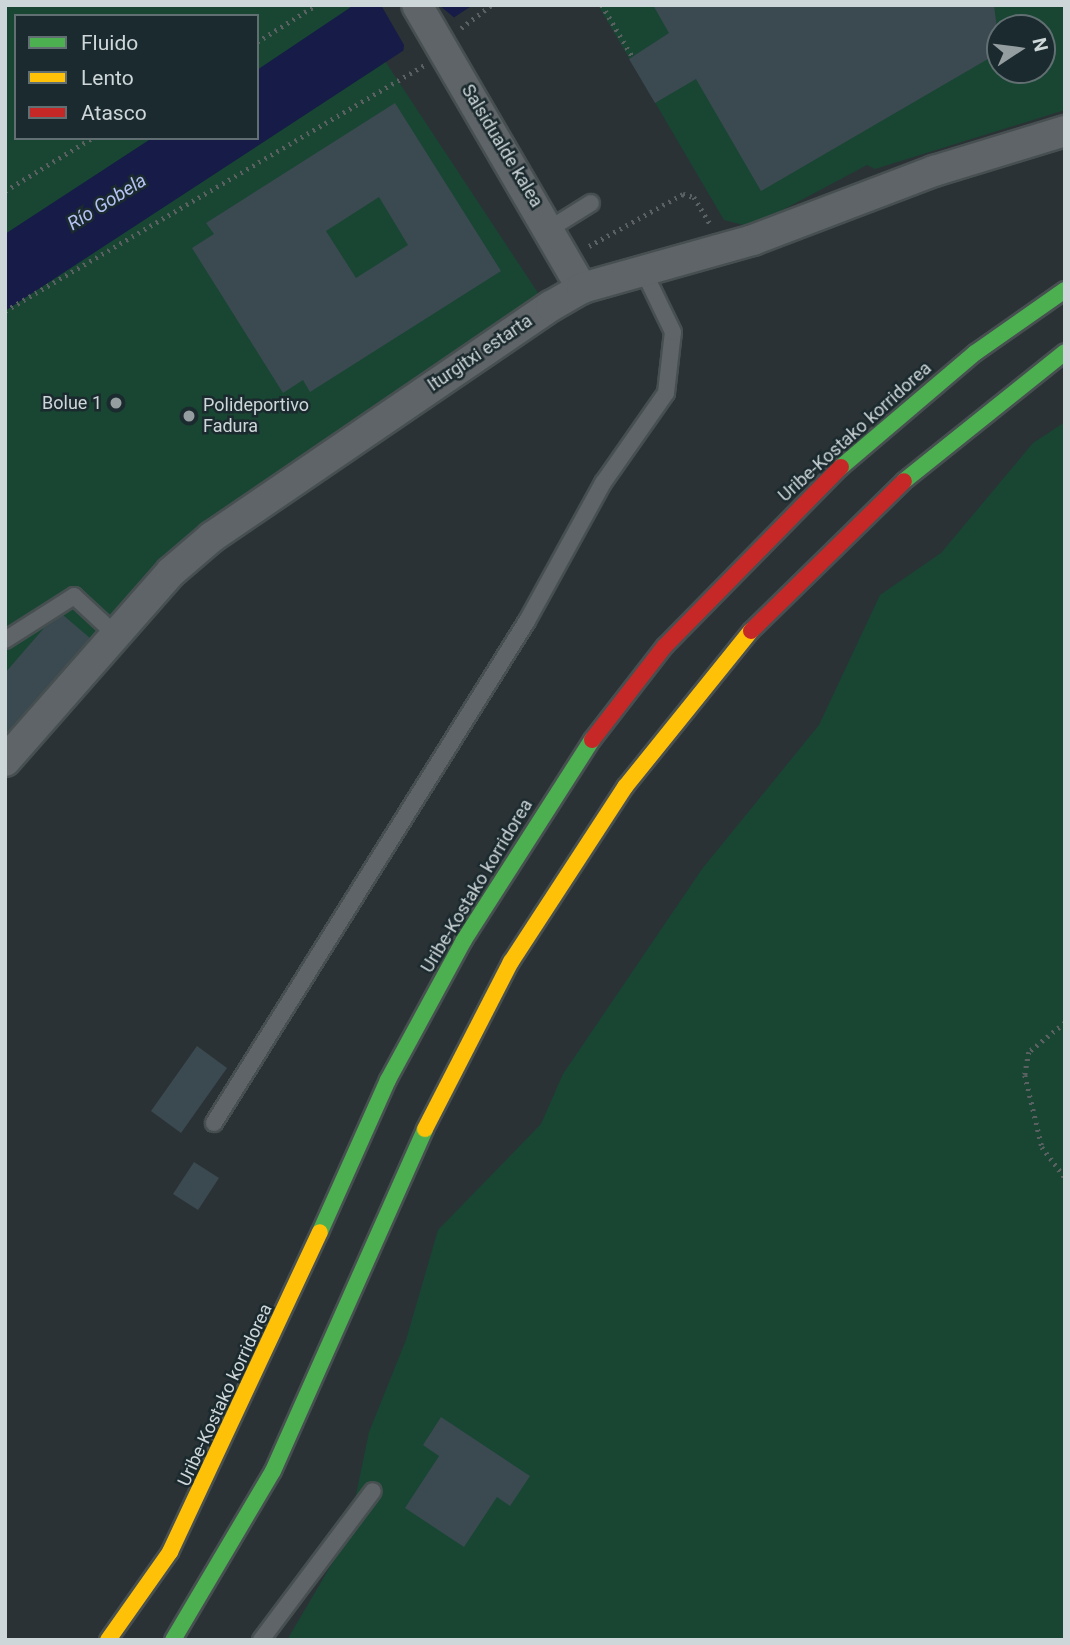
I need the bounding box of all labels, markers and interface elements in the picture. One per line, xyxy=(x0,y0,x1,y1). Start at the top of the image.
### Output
legend xyxy=(14,14,259,140)
north arrow xyxy=(986,14,1056,84)
text: Fluido xyxy=(81,31,138,55)
text: N xyxy=(1027,35,1053,54)
text: Lento xyxy=(81,66,134,90)
street label: Salsidualde kalea xyxy=(457,81,547,211)
text: Atasco xyxy=(81,101,147,125)
water label: Río Gobela xyxy=(63,169,151,235)
street label: Iturgitxi estarta xyxy=(424,310,536,396)
street label: Uribe-Kostako korridorea xyxy=(774,358,936,506)
place label: Bolue 1 xyxy=(42,392,102,414)
marker: Bolue 1 xyxy=(108,395,124,411)
place label: Polideportivo Fadura xyxy=(203,395,309,438)
marker: Polideportivo Fadura xyxy=(181,408,197,424)
street label: Uribe-Kostako korridorea xyxy=(417,795,537,977)
street label: Uribe-Kostako korridorea xyxy=(173,1300,277,1490)

